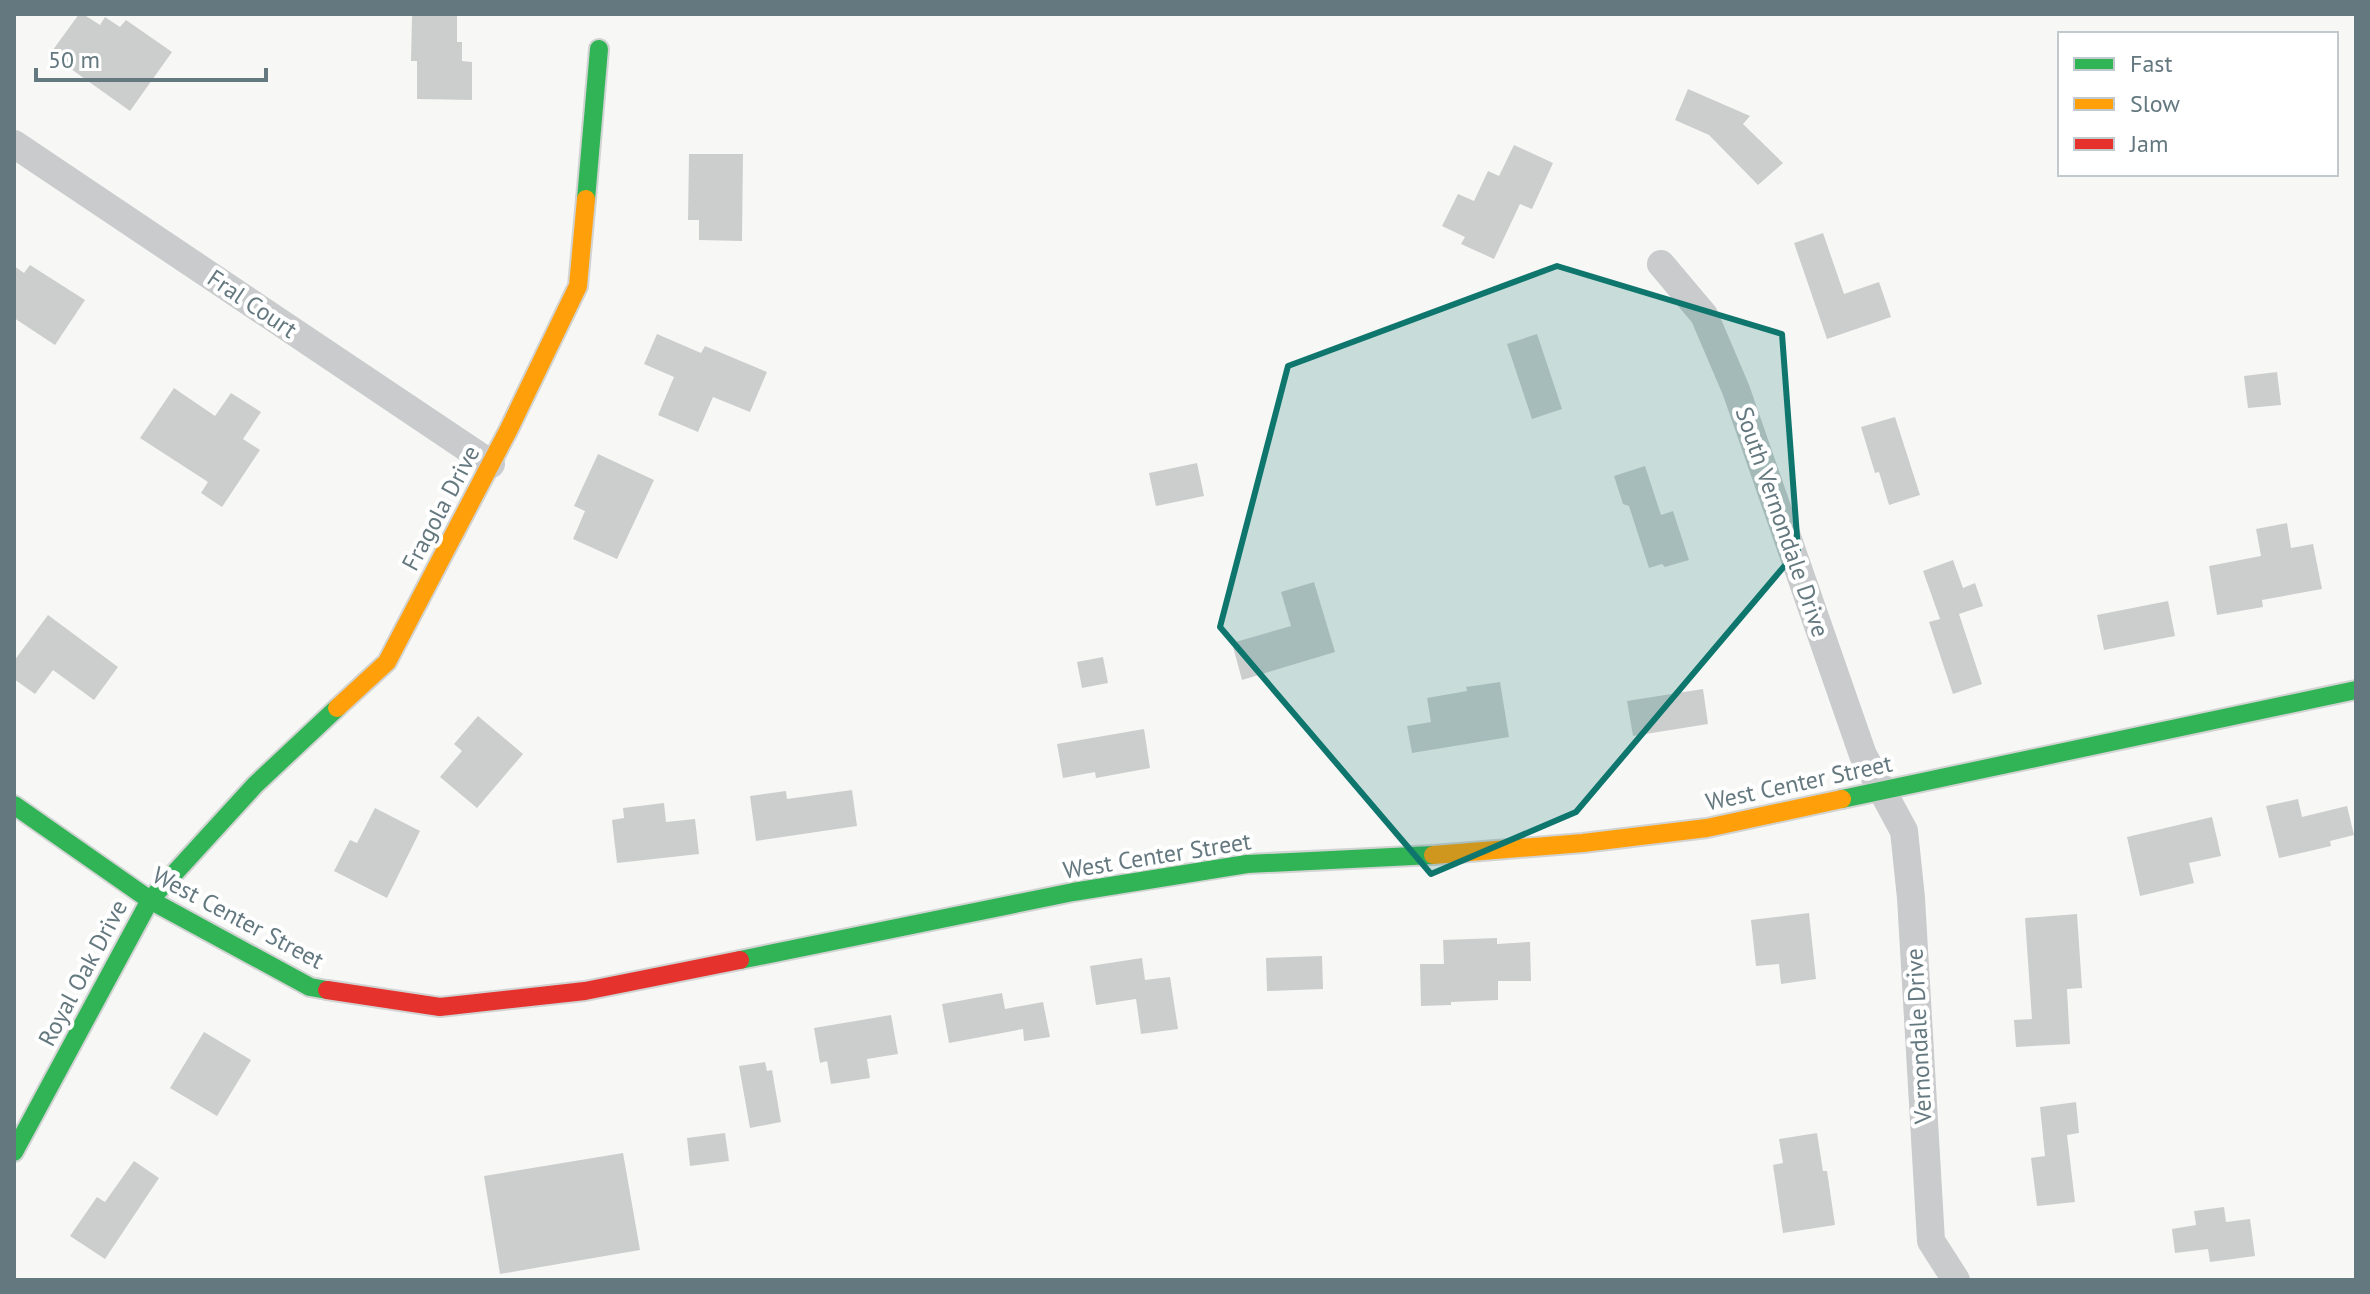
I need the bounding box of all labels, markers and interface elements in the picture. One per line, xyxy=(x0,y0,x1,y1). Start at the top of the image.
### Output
scale bar xyxy=(36,32,266,82)
legend xyxy=(2058,32,2338,176)
text: 50 m xyxy=(48,44,100,75)
text: Fast xyxy=(2130,48,2173,79)
text: Slow xyxy=(2130,88,2180,119)
text: Jam xyxy=(2129,128,2168,159)
street label: Fral Court xyxy=(202,262,303,345)
street label: South Vernondale Drive xyxy=(1729,403,1836,641)
street label: Fragola Drive xyxy=(395,440,486,576)
street label: West Center Street xyxy=(1703,748,1895,817)
street label: West Center Street xyxy=(1061,825,1253,886)
street label: West Center Street xyxy=(147,859,329,976)
street label: Royal Oak Drive xyxy=(31,894,134,1051)
street label: Vernondale Drive xyxy=(1898,947,1939,1126)

